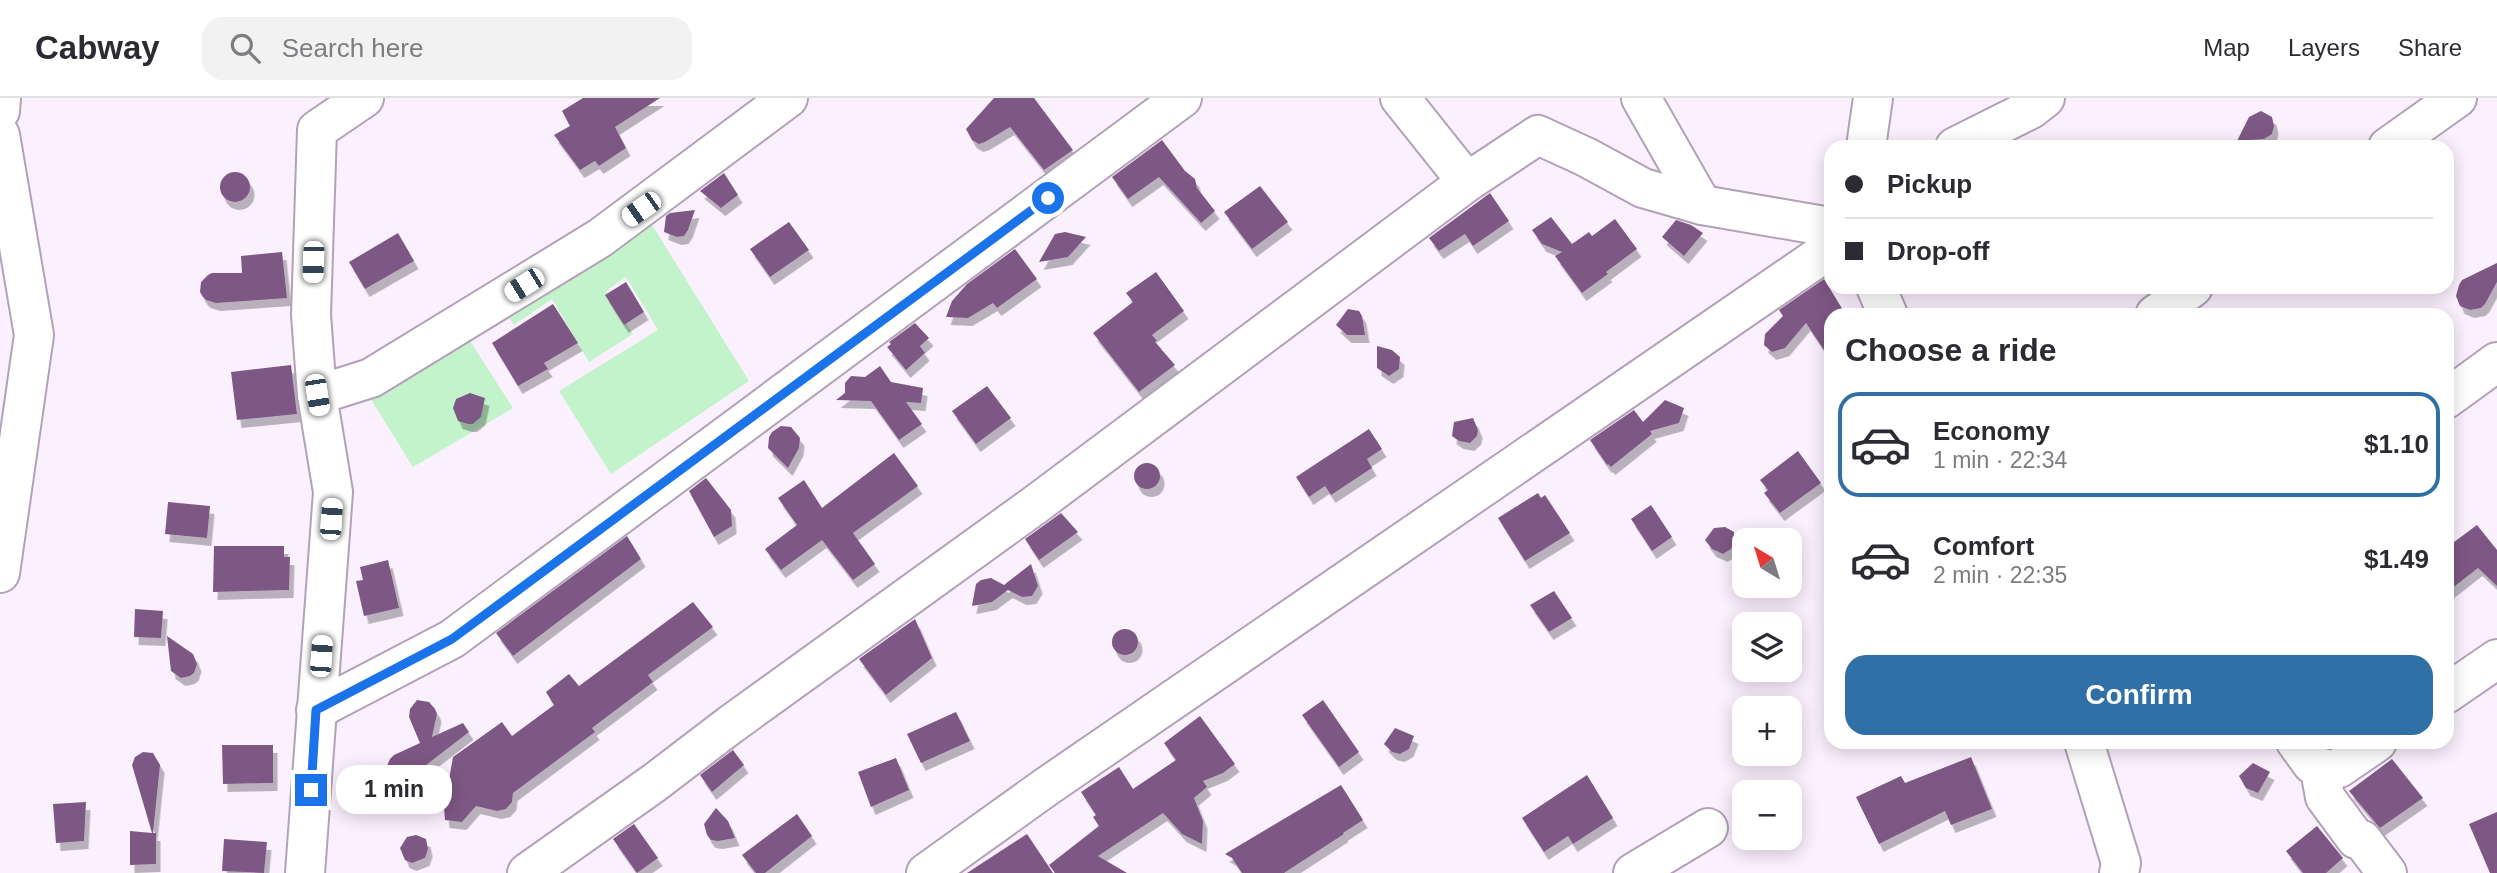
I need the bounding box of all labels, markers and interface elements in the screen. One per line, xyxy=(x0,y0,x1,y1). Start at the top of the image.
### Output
search box xyxy=(202,17,692,80)
text: Cabway xyxy=(35,29,160,66)
icon: search xyxy=(226,29,264,67)
text: Search here xyxy=(282,33,423,63)
text: Map xyxy=(2203,34,2250,61)
text: Layers xyxy=(2288,34,2360,61)
text: Share xyxy=(2398,34,2462,61)
text: Pickup xyxy=(1887,169,1972,199)
route start xyxy=(1032,182,1064,214)
car xyxy=(618,188,665,230)
text: Drop-off xyxy=(1887,236,1990,266)
car xyxy=(302,241,325,283)
car xyxy=(501,265,548,305)
text: Choose a ride xyxy=(1845,332,2057,368)
car xyxy=(304,373,331,417)
icon: car xyxy=(1849,413,1912,476)
text: Economy xyxy=(1933,416,2050,446)
text: $1.10 xyxy=(2364,429,2429,459)
text: 1 min · 22:34 xyxy=(1933,447,2067,473)
car xyxy=(320,497,343,541)
north arrow xyxy=(1732,528,1802,598)
map controls xyxy=(1732,528,1802,850)
icon: car xyxy=(1849,528,1912,591)
text: Comfort xyxy=(1933,531,2034,561)
text: $1.49 xyxy=(2364,544,2429,574)
text: 2 min · 22:35 xyxy=(1933,562,2067,588)
button: layers xyxy=(1732,612,1802,682)
car xyxy=(310,634,333,678)
button: Confirm xyxy=(1845,655,2433,735)
button: + xyxy=(1732,696,1802,766)
callout: 1 min xyxy=(336,766,451,814)
route end xyxy=(295,774,327,806)
text: 1 min xyxy=(364,776,424,802)
button: − xyxy=(1732,780,1802,850)

